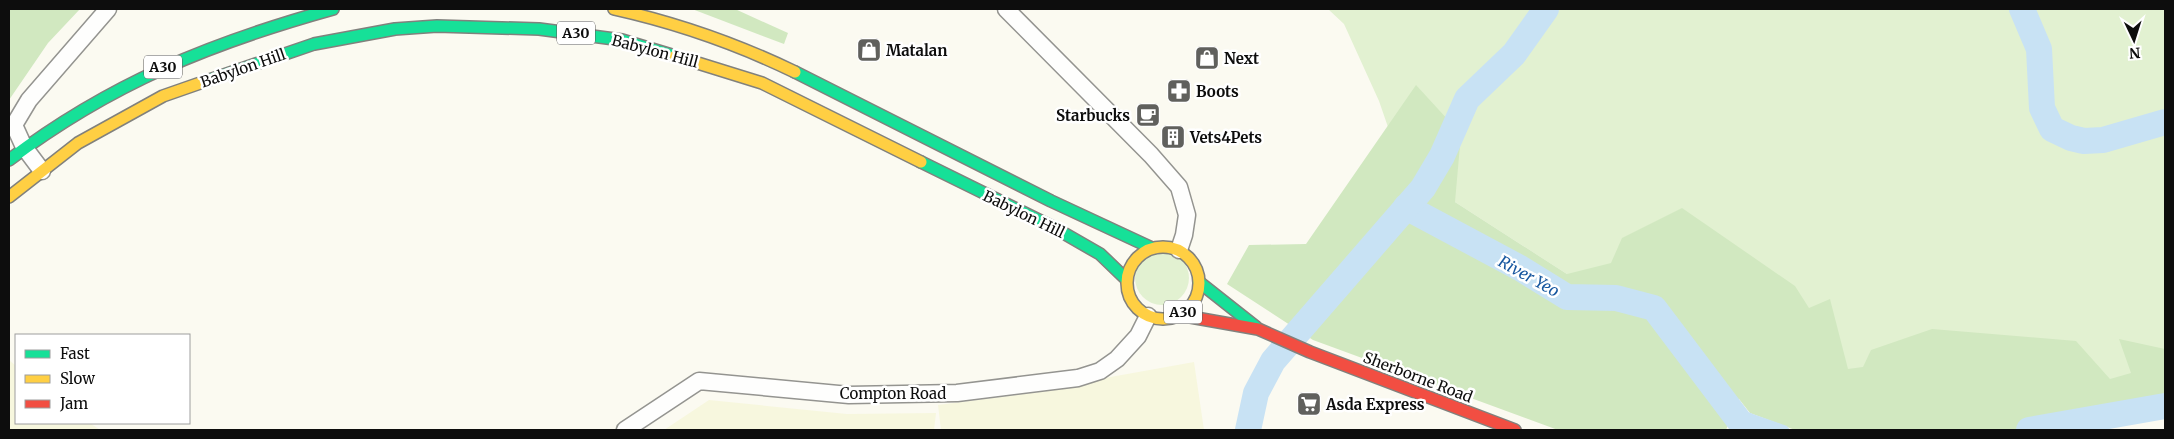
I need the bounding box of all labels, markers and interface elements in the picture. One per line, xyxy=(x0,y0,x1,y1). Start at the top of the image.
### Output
north arrow xyxy=(2109,15,2159,65)
road number: A30 xyxy=(557,22,595,44)
street label: Babylon Hill xyxy=(610,30,701,72)
shop icon: Matalan xyxy=(856,37,882,63)
place label: Matalan xyxy=(886,41,947,60)
street label: Babylon Hill xyxy=(198,44,288,91)
text: N xyxy=(2129,44,2141,62)
shop icon: Next xyxy=(1194,45,1220,71)
place label: Next xyxy=(1224,49,1259,68)
road number: A30 xyxy=(144,56,182,78)
pharmacy icon: Boots xyxy=(1166,78,1192,104)
place label: Boots xyxy=(1196,82,1239,101)
cafe icon: Starbucks xyxy=(1135,102,1161,128)
place label: Starbucks xyxy=(1056,106,1130,125)
building icon: Vets4Pets xyxy=(1160,124,1186,150)
place label: Vets4Pets xyxy=(1189,128,1262,147)
street label: Babylon Hill xyxy=(980,186,1068,242)
water label: River Yeo xyxy=(1495,251,1563,301)
road number: A30 xyxy=(1164,300,1202,324)
legend xyxy=(15,334,190,424)
text: Fast xyxy=(60,344,90,363)
street label: Sherborne Road xyxy=(1361,347,1475,407)
text: Slow xyxy=(60,369,95,388)
street label: Compton Road xyxy=(840,384,946,403)
supermarket icon: Asda Express xyxy=(1296,391,1322,417)
text: Jam xyxy=(59,394,88,413)
place label: Asda Express xyxy=(1325,395,1425,414)

